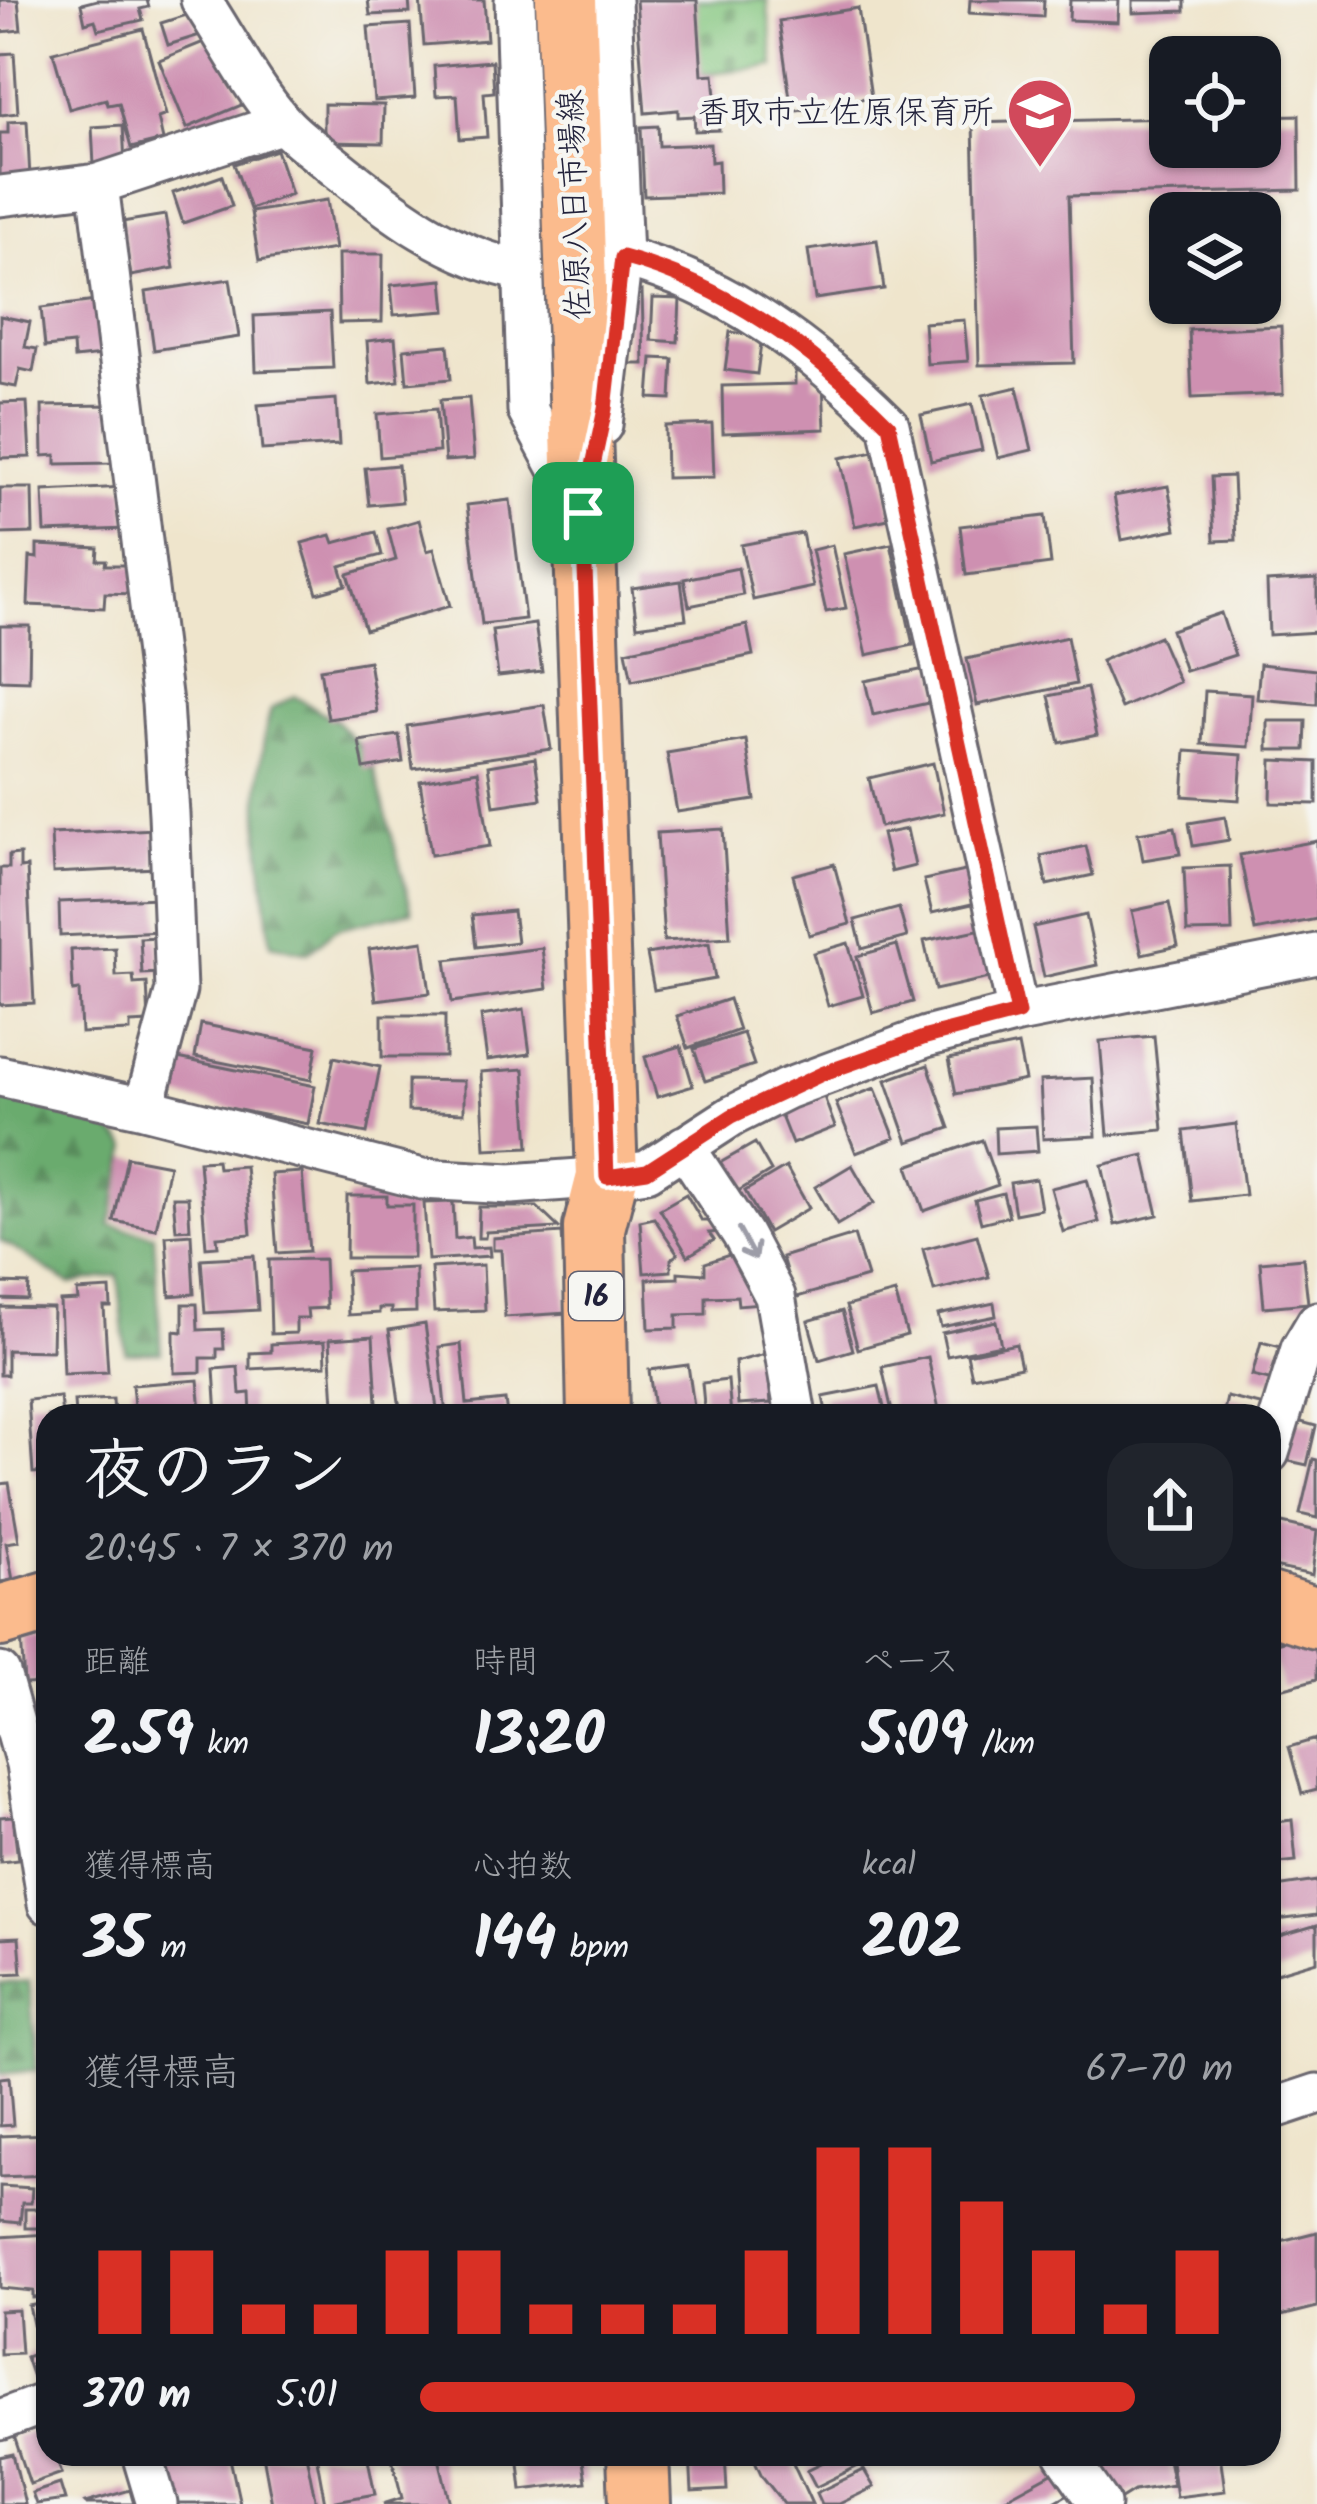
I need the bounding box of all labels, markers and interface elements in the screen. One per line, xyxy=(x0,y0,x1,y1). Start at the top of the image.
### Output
map controls xyxy=(1149,36,1281,324)
button: locate xyxy=(1149,36,1281,168)
school or university icon: 香取市立佐原保育所 xyxy=(1005,76,1075,170)
place label: 香取市立佐原保育所 xyxy=(697,88,994,141)
street label: 佐原八日市場線 xyxy=(546,89,607,321)
button: layers xyxy=(1149,192,1281,324)
pin xyxy=(532,462,634,564)
icon: arrive xyxy=(550,480,616,546)
one-way arrow xyxy=(736,1226,759,1261)
road number: 16 xyxy=(569,1272,623,1320)
text: 夜のラン xyxy=(84,1422,348,1527)
button: share xyxy=(1107,1443,1233,1569)
text: 20:45 · 7 × 370 m xyxy=(84,1520,393,1582)
text: 距離 xyxy=(84,1637,150,1690)
text: 時間 xyxy=(473,1637,539,1690)
text: ペース xyxy=(862,1637,959,1690)
text: 2.59 xyxy=(84,1690,194,1786)
text: 13:20 xyxy=(473,1690,604,1786)
text: 5:09 xyxy=(862,1690,968,1786)
text: km xyxy=(194,1719,249,1772)
text: /km xyxy=(968,1719,1035,1772)
text: kcal xyxy=(862,1840,916,1893)
text: 獲得標高 xyxy=(84,1841,216,1894)
text: 心拍数 xyxy=(473,1841,572,1894)
text: 202 xyxy=(862,1893,963,1989)
text: 35 xyxy=(84,1894,147,1990)
text: 144 xyxy=(473,1894,557,1990)
text: m xyxy=(147,1923,187,1976)
text: bpm xyxy=(557,1923,629,1976)
text: 67–70 m xyxy=(1085,2040,1233,2102)
text: 獲得標高 xyxy=(84,2044,240,2106)
text: 370 m xyxy=(84,2366,191,2428)
text: 5:01 xyxy=(276,2366,338,2428)

